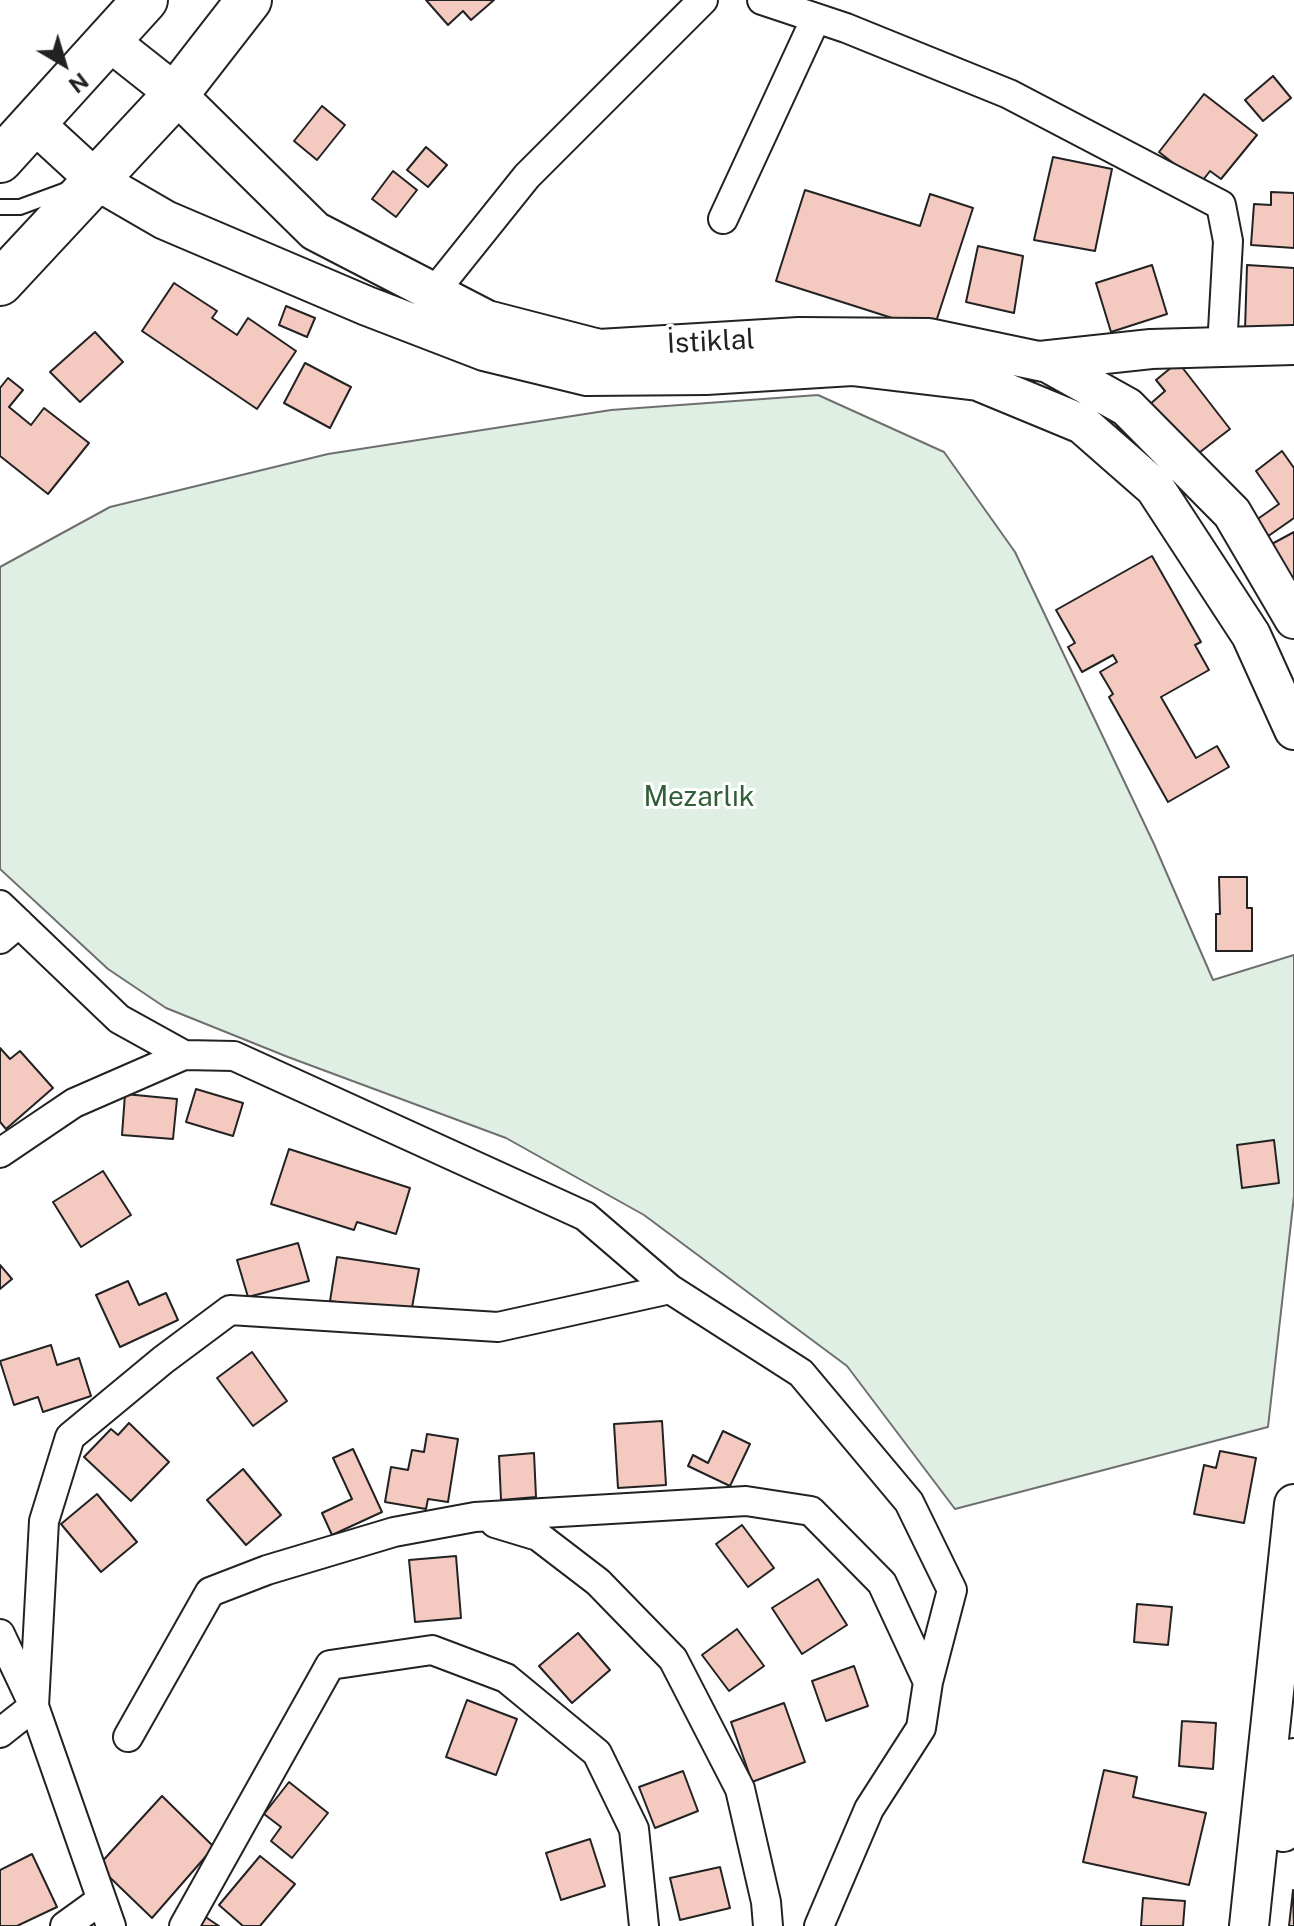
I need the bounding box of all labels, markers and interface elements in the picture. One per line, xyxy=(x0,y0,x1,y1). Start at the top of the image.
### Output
north arrow xyxy=(24,24,104,104)
text: N xyxy=(64,67,94,98)
street label: İstiklal xyxy=(666,323,756,361)
park label: Mezarlık xyxy=(643,780,755,814)

